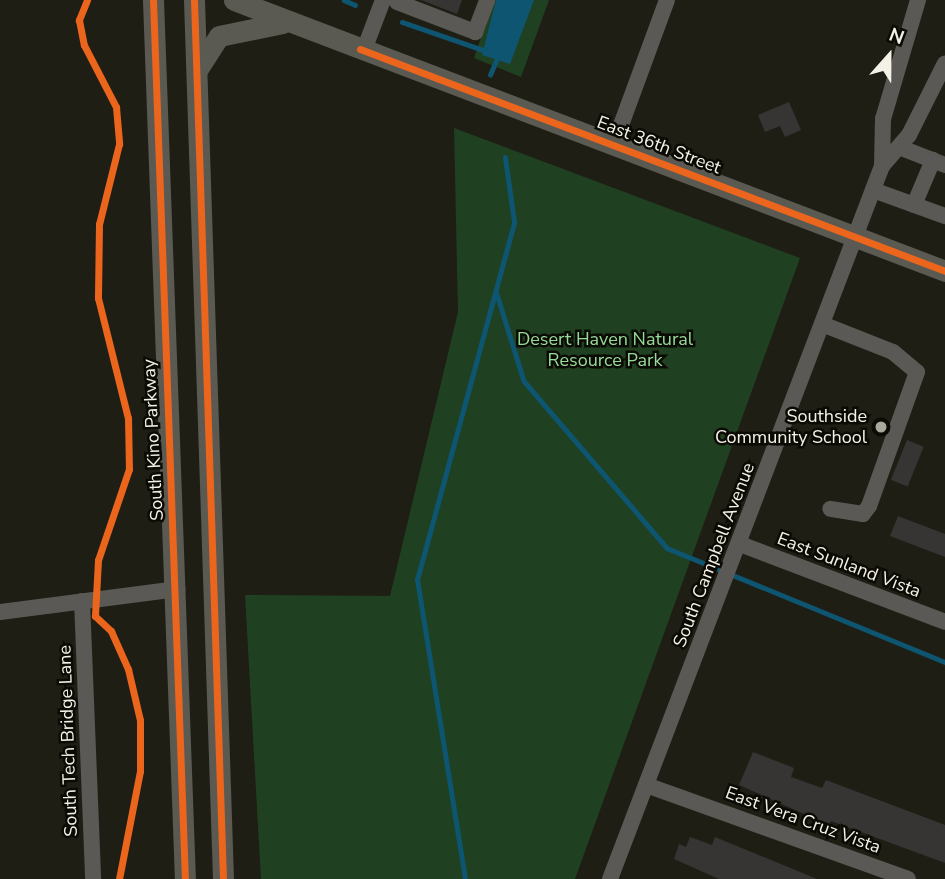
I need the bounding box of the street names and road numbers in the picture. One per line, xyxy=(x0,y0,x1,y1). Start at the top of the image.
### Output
street label: East 36th Street xyxy=(594,111,724,179)
street label: South Kino Parkway xyxy=(138,359,168,521)
street label: South Campbell Avenue xyxy=(669,460,759,650)
street label: East Sunland Vista xyxy=(774,528,924,602)
street label: South Tech Bridge Lane xyxy=(54,645,82,837)
street label: East Vera Cruz Vista xyxy=(723,782,883,858)

